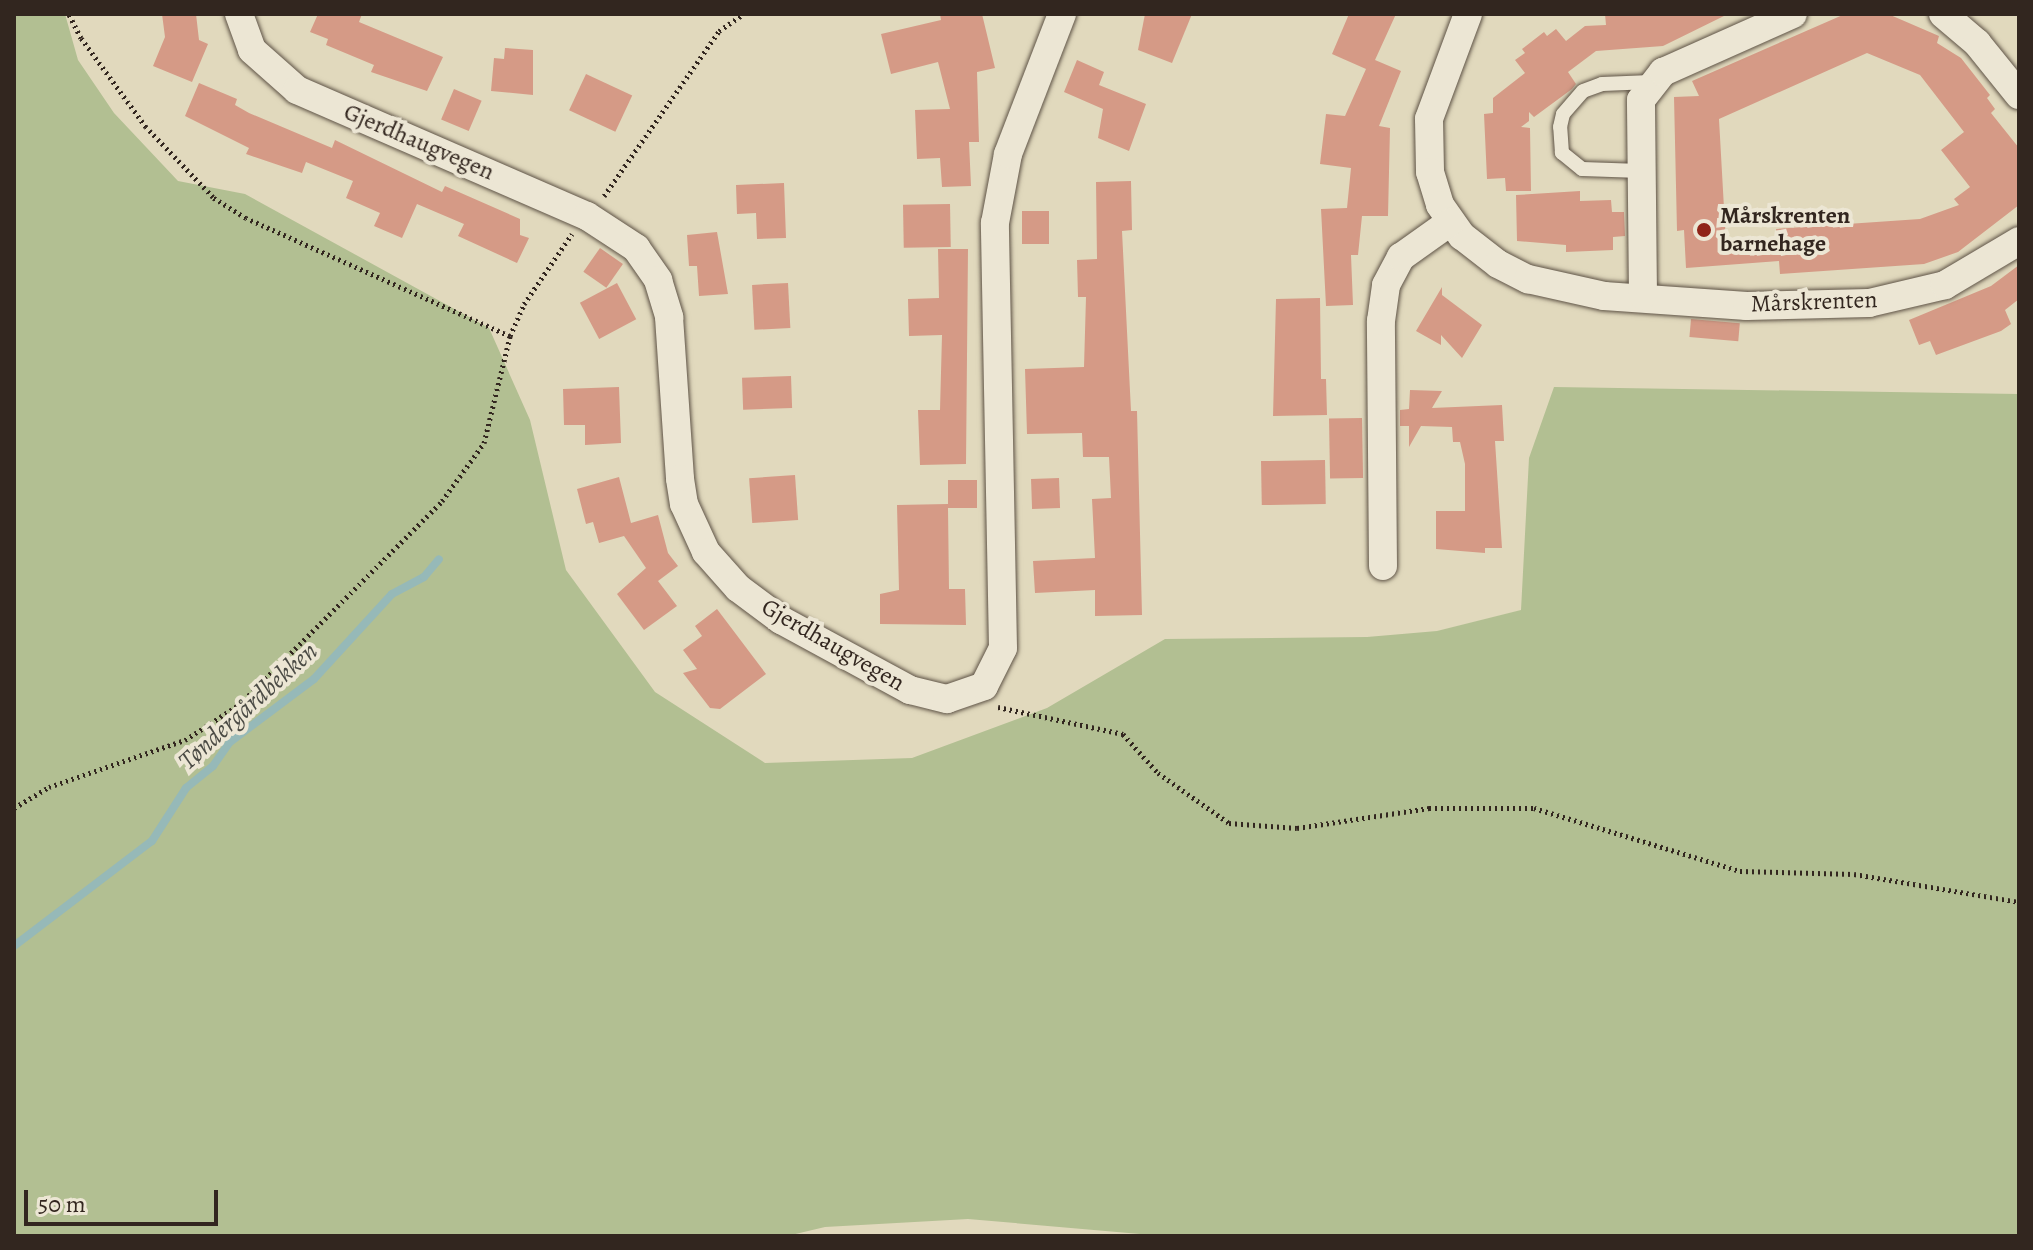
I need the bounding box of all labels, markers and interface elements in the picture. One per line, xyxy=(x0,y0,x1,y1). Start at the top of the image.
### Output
street label: Gjerdhaugvegen xyxy=(340,97,498,187)
place label: Mårskrenten barnehage xyxy=(1720,202,1850,258)
marker: Mårskrenten barnehage xyxy=(1695,221,1713,239)
street label: Mårskrenten xyxy=(1750,285,1878,319)
street label: Gjerdhaugvegen xyxy=(756,592,910,698)
water label: Tøndergårdbekken xyxy=(172,635,324,777)
scale bar xyxy=(28,1174,222,1224)
text: 50 m xyxy=(38,1188,86,1220)

